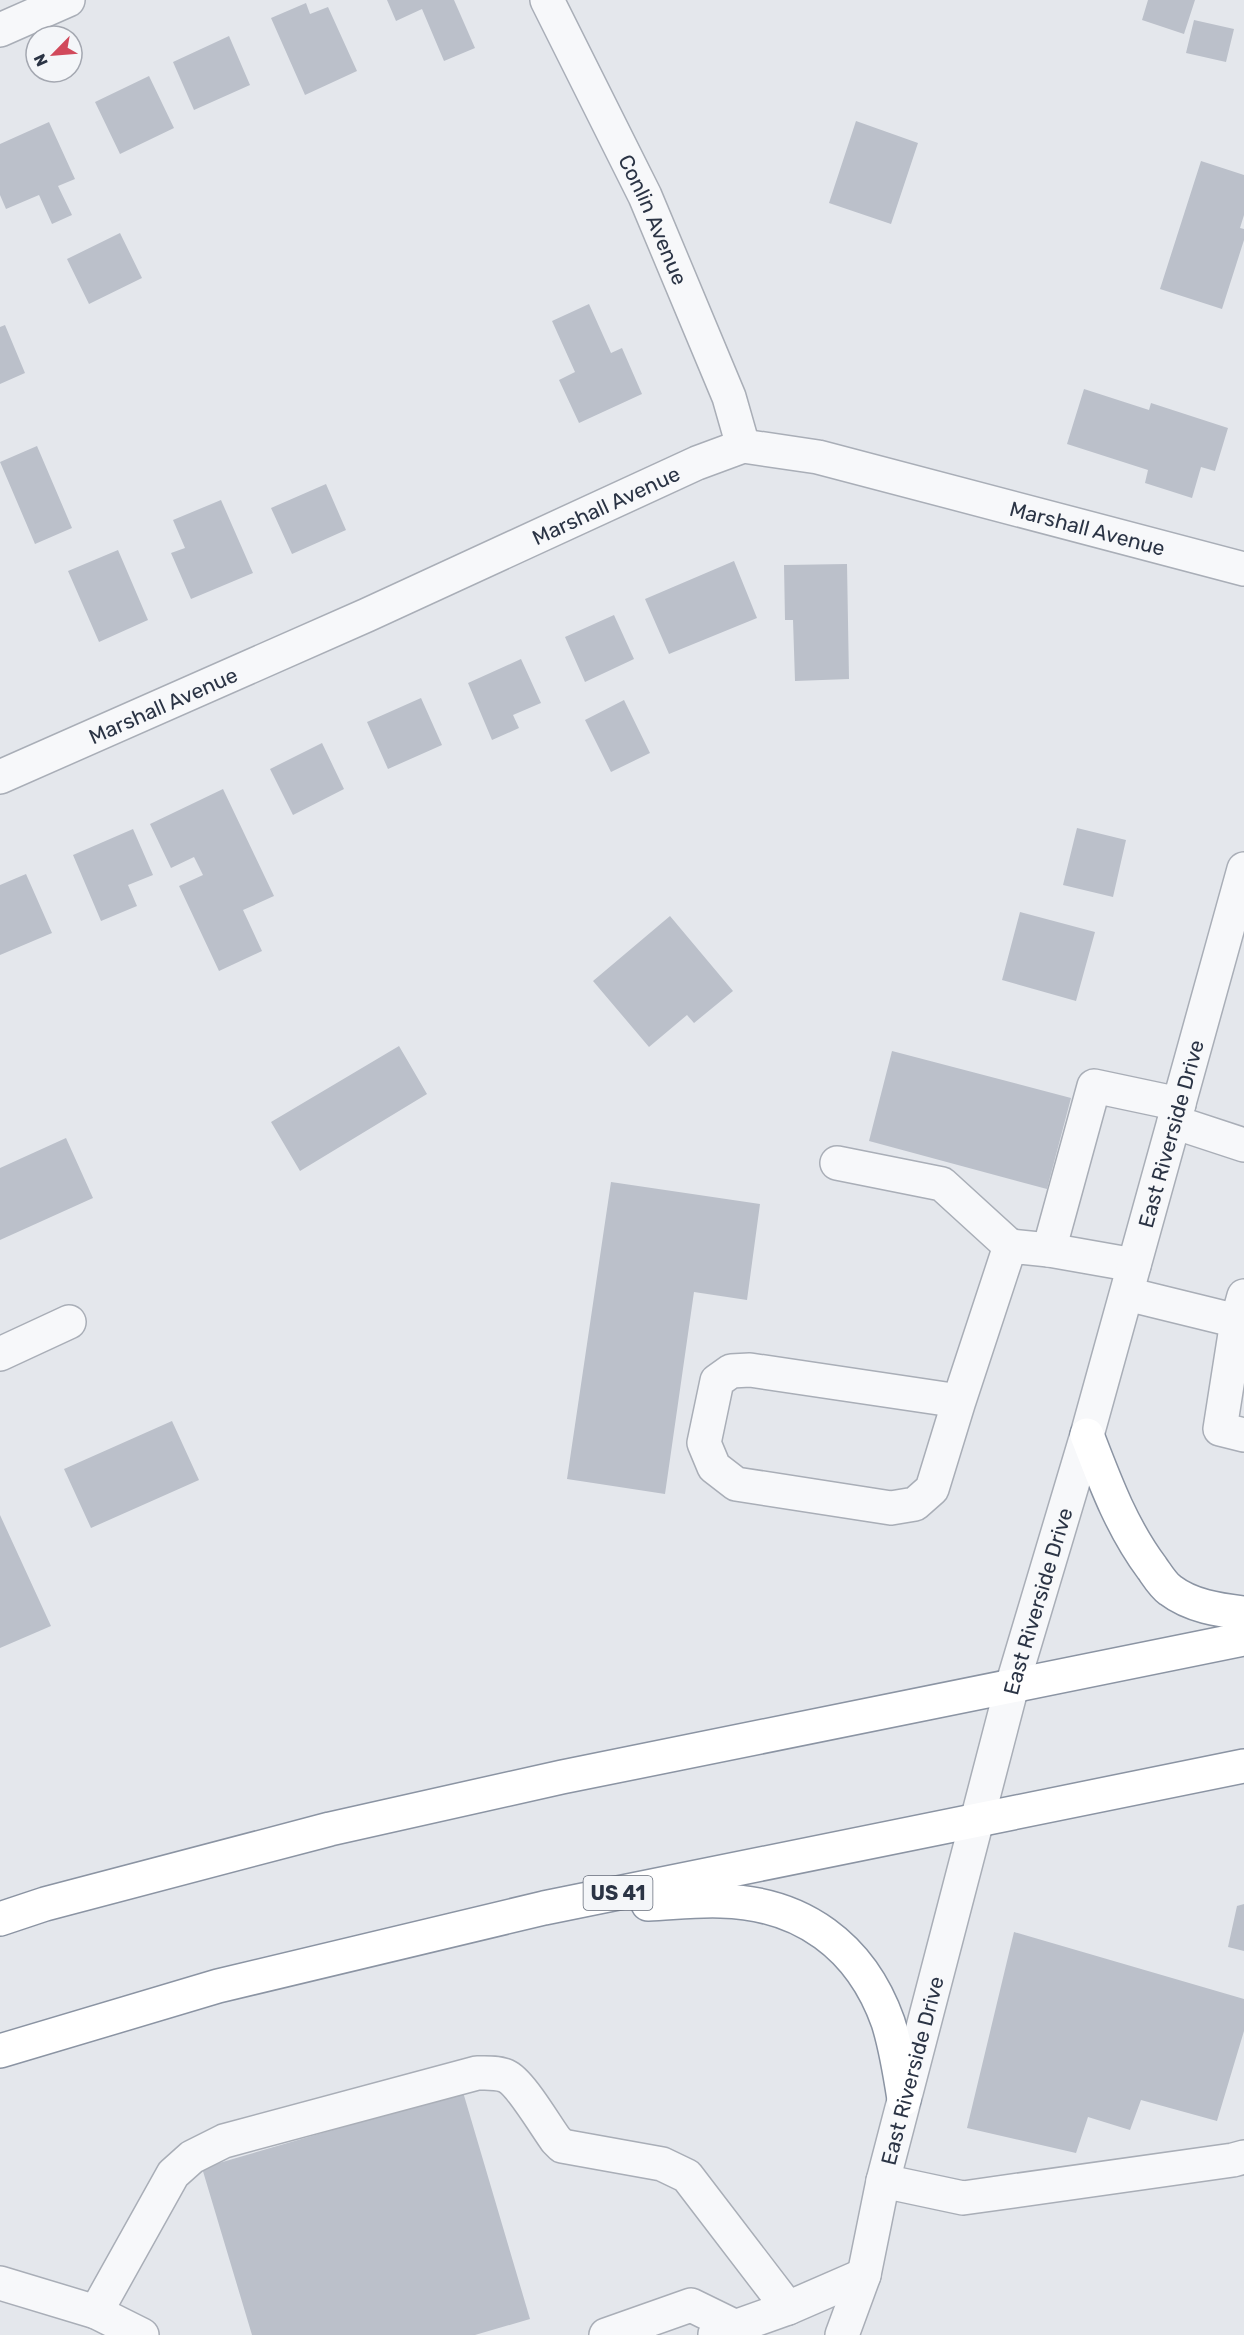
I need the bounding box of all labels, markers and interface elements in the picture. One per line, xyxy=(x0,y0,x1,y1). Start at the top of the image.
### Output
north arrow xyxy=(24,24,84,84)
text: N xyxy=(30,51,52,69)
street label: Conlin Avenue xyxy=(614,150,693,288)
street label: Marshall Avenue xyxy=(528,460,684,550)
street label: Marshall Avenue xyxy=(1007,495,1168,560)
street label: Marshall Avenue xyxy=(85,661,241,749)
street label: East Riverside Drive xyxy=(1133,1037,1209,1231)
street label: East Riverside Drive xyxy=(998,1504,1077,1697)
road number: US 41 xyxy=(584,1876,652,1910)
street label: East Riverside Drive xyxy=(875,1973,948,2168)

